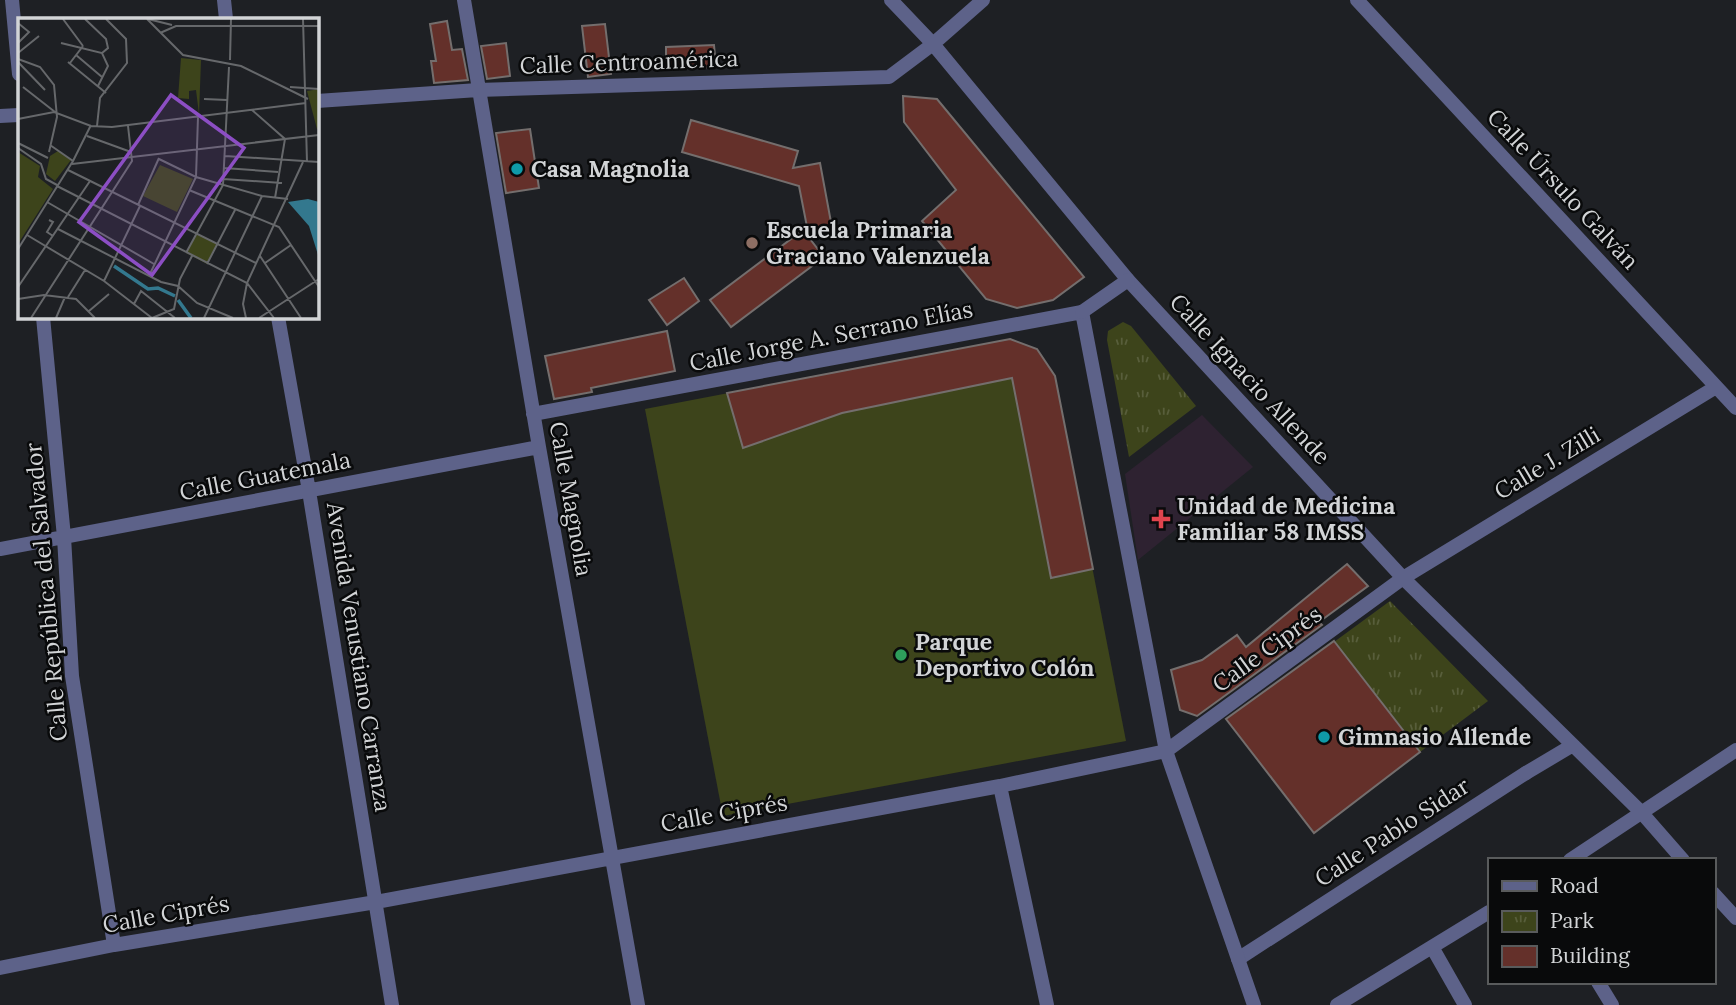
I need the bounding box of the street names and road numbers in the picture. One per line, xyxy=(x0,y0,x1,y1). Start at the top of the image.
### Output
street label: Calle Centroamérica xyxy=(519,43,739,80)
street label: Calle Úrsulo Galván xyxy=(1481,102,1645,275)
street label: Calle Ignacio Allende xyxy=(1164,287,1337,470)
street label: Calle Jorge A. Serrano Elías xyxy=(687,294,975,377)
street label: Calle Magnolia xyxy=(544,419,599,579)
street label: Calle J. Zilli xyxy=(1489,420,1605,505)
street label: Calle República del Salvador xyxy=(18,442,73,742)
street label: Calle Guatemala xyxy=(177,445,353,506)
street label: Avenida Venustiano Carranza xyxy=(321,499,398,814)
street label: Calle Ciprés xyxy=(1206,599,1327,698)
street label: Calle Pablo Sidar xyxy=(1309,771,1475,892)
street label: Calle Ciprés xyxy=(658,787,790,838)
street label: Calle Ciprés xyxy=(100,888,232,939)

